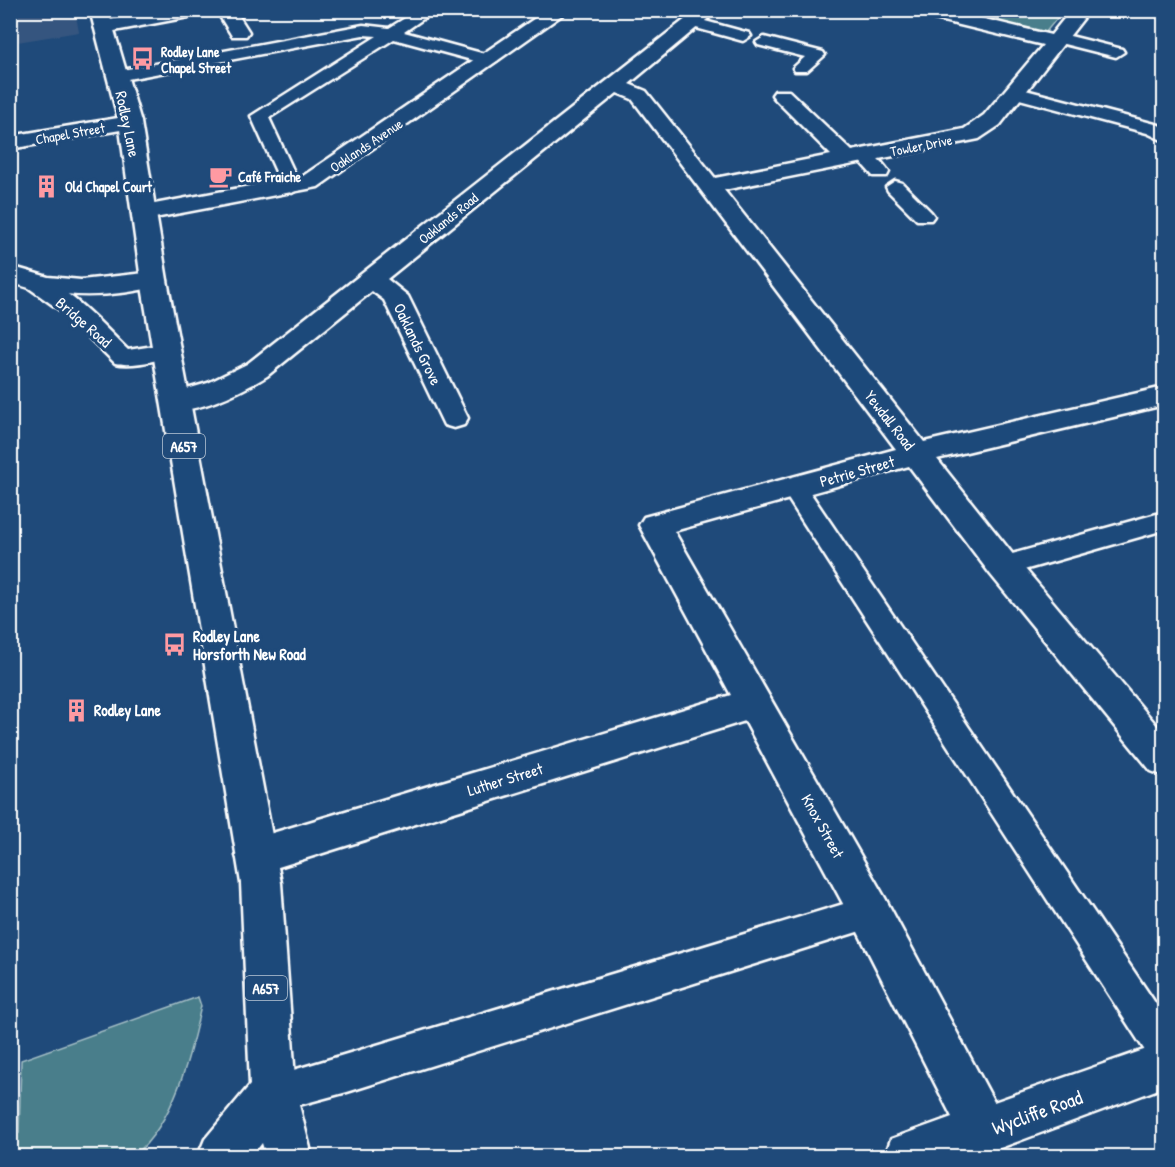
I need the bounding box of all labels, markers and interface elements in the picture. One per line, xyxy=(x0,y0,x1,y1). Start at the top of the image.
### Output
place label: Rodley Lane Chapel Street xyxy=(161,42,232,79)
bus stop icon: Rodley Lane Chapel Street xyxy=(130,46,156,72)
street label: Rodley Lane xyxy=(110,89,146,160)
street label: Oaklands Avenue xyxy=(326,113,407,176)
street label: Chapel Street xyxy=(34,118,107,149)
street label: Towler Drive xyxy=(888,130,954,160)
cafe icon: Café Fraiche xyxy=(207,163,233,189)
place label: Café Fraiche xyxy=(238,167,302,186)
building icon: Old Chapel Court xyxy=(34,173,60,199)
place label: Old Chapel Court xyxy=(65,177,153,198)
street label: Oaklands Road xyxy=(414,188,482,248)
street label: Bridge Road xyxy=(51,292,117,352)
street label: Oaklands Grove xyxy=(389,299,448,389)
street label: Yewdall Road xyxy=(860,386,920,454)
road number: A657 xyxy=(163,434,205,458)
street label: Petrie Street xyxy=(817,450,897,492)
place label: Rodley Lane Horsforth New Road xyxy=(193,625,306,665)
bus stop icon: Rodley Lane Horsforth New Road xyxy=(162,632,188,658)
building icon: Rodley Lane xyxy=(63,697,89,723)
place label: Rodley Lane xyxy=(94,699,161,722)
street label: Luther Street xyxy=(464,757,546,801)
street label: Knox Street xyxy=(796,790,850,862)
road number: A657 xyxy=(245,976,287,1000)
street label: Wycliffe Road xyxy=(988,1083,1086,1141)

